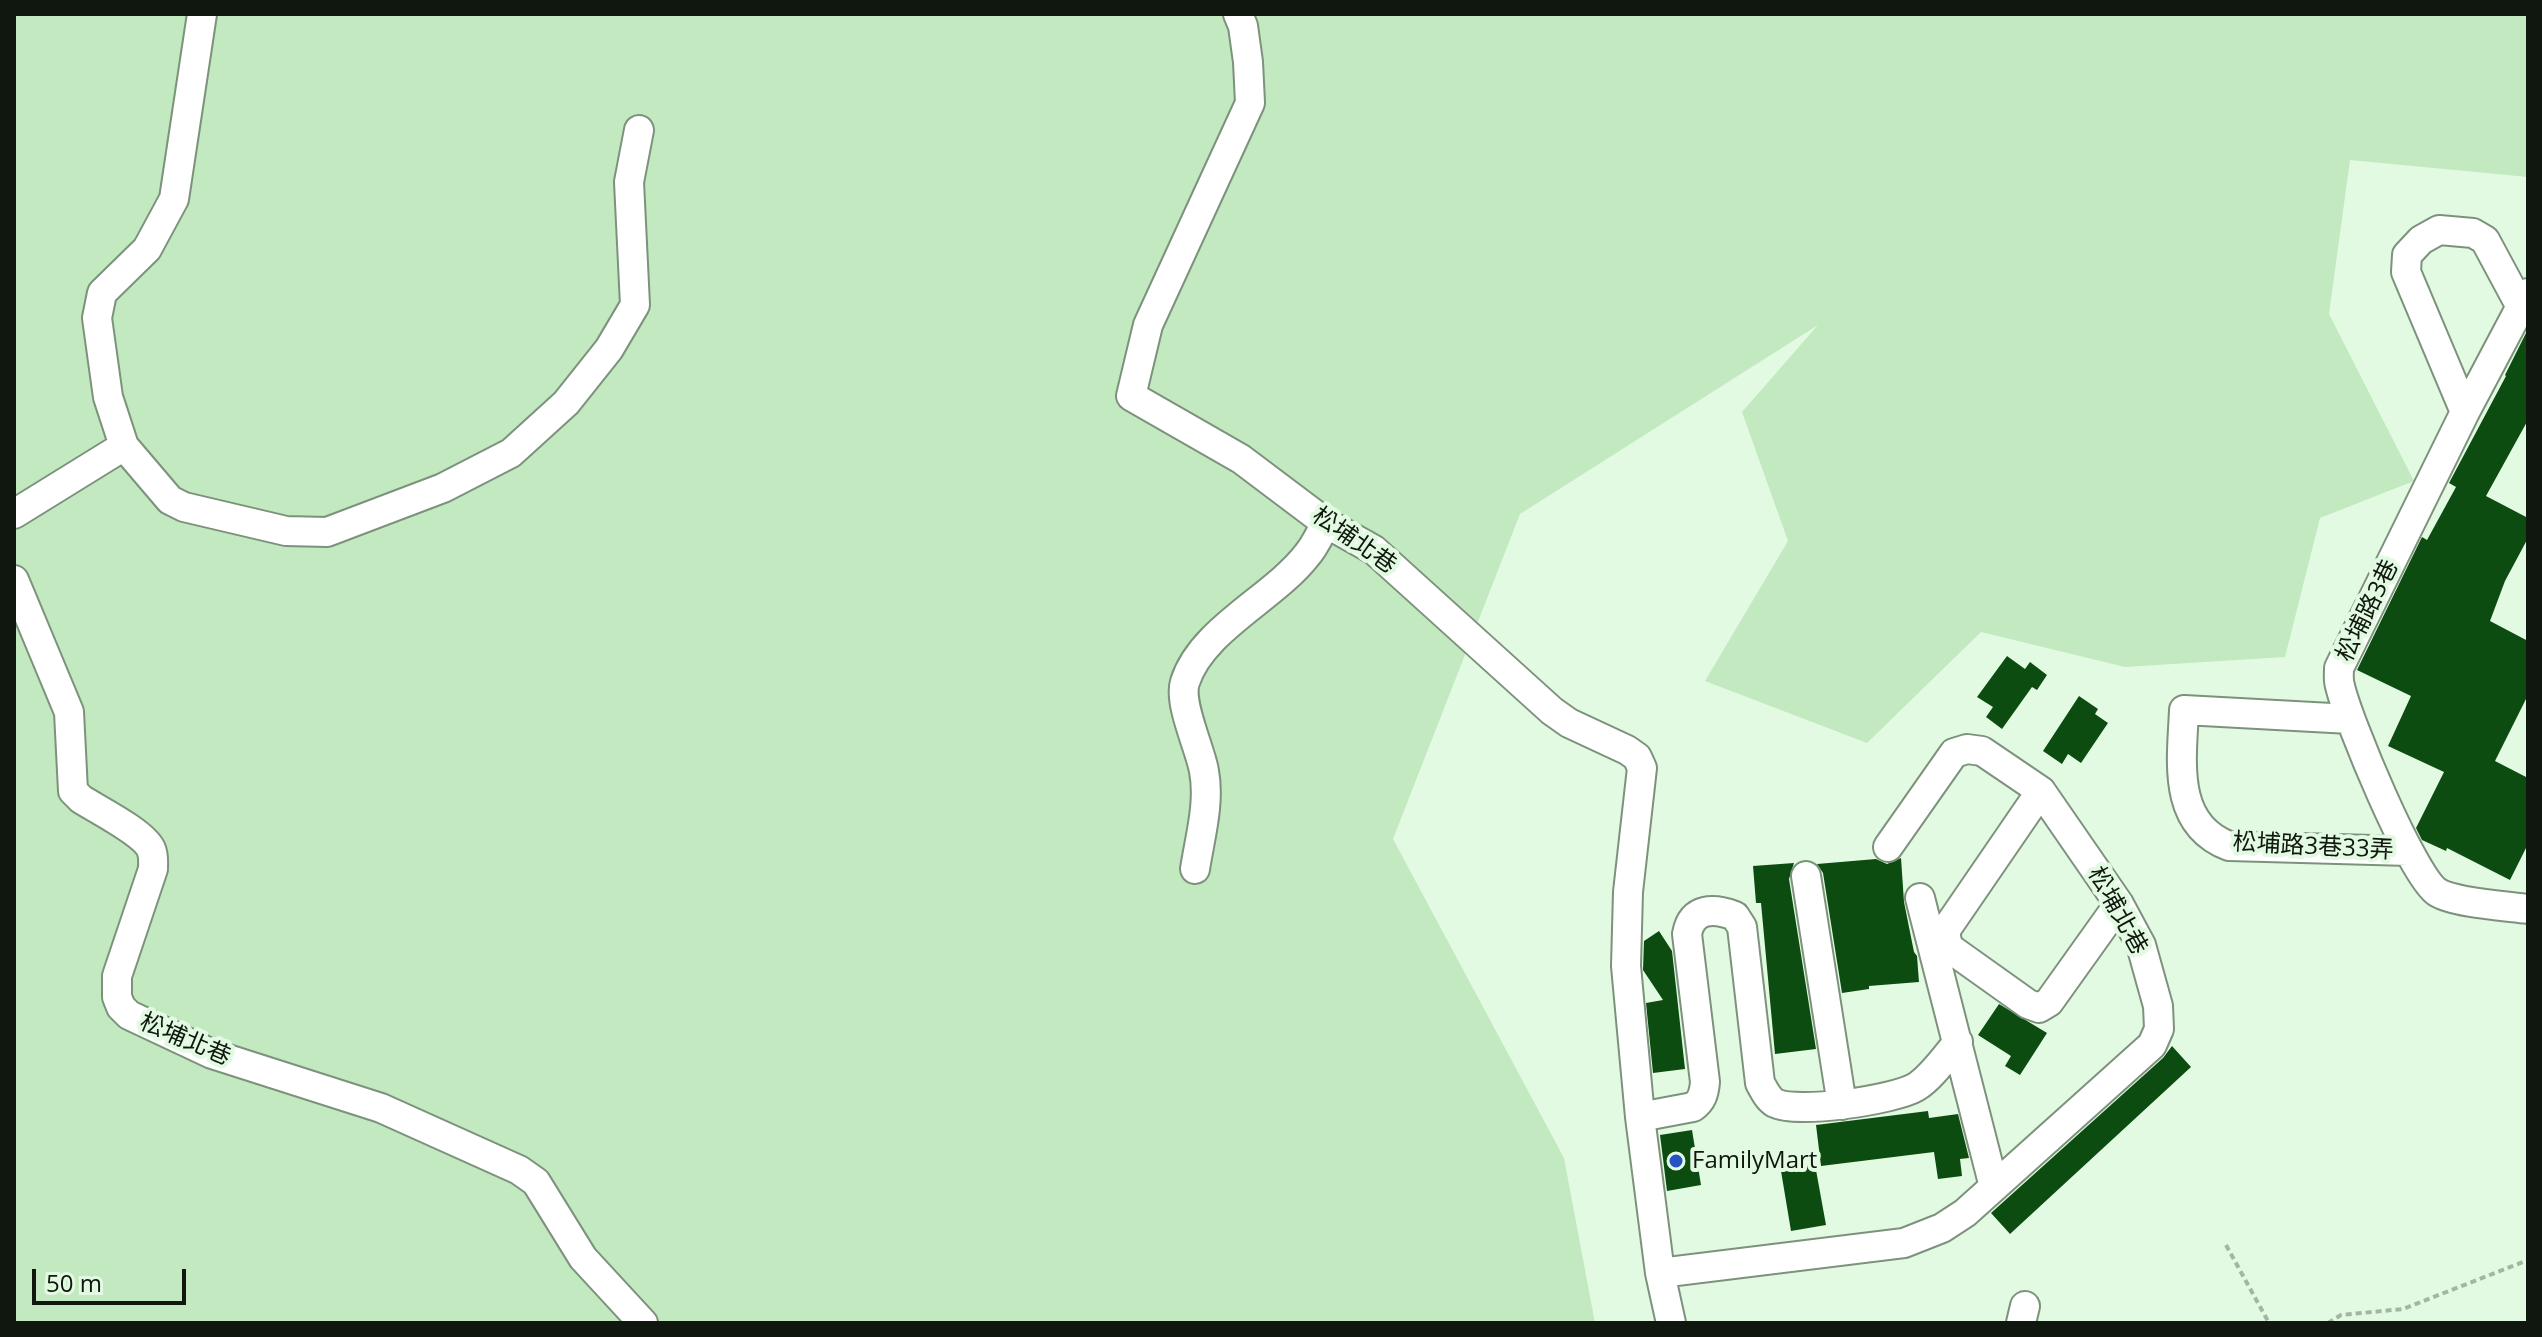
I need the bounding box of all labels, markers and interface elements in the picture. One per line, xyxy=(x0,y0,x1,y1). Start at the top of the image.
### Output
street label: 松埔北巷 xyxy=(1306,502,1402,580)
street label: 松埔路3巷 xyxy=(2331,555,2405,667)
street label: 松埔路3巷33弄 xyxy=(2232,828,2394,866)
street label: 松埔北巷 xyxy=(2081,862,2153,960)
street label: 松埔北巷 xyxy=(135,1008,235,1072)
place label: FamilyMart xyxy=(1692,1147,1817,1175)
marker: FamilyMart xyxy=(1667,1152,1685,1170)
scale bar xyxy=(36,1253,190,1303)
text: 50 m xyxy=(46,1266,102,1299)

